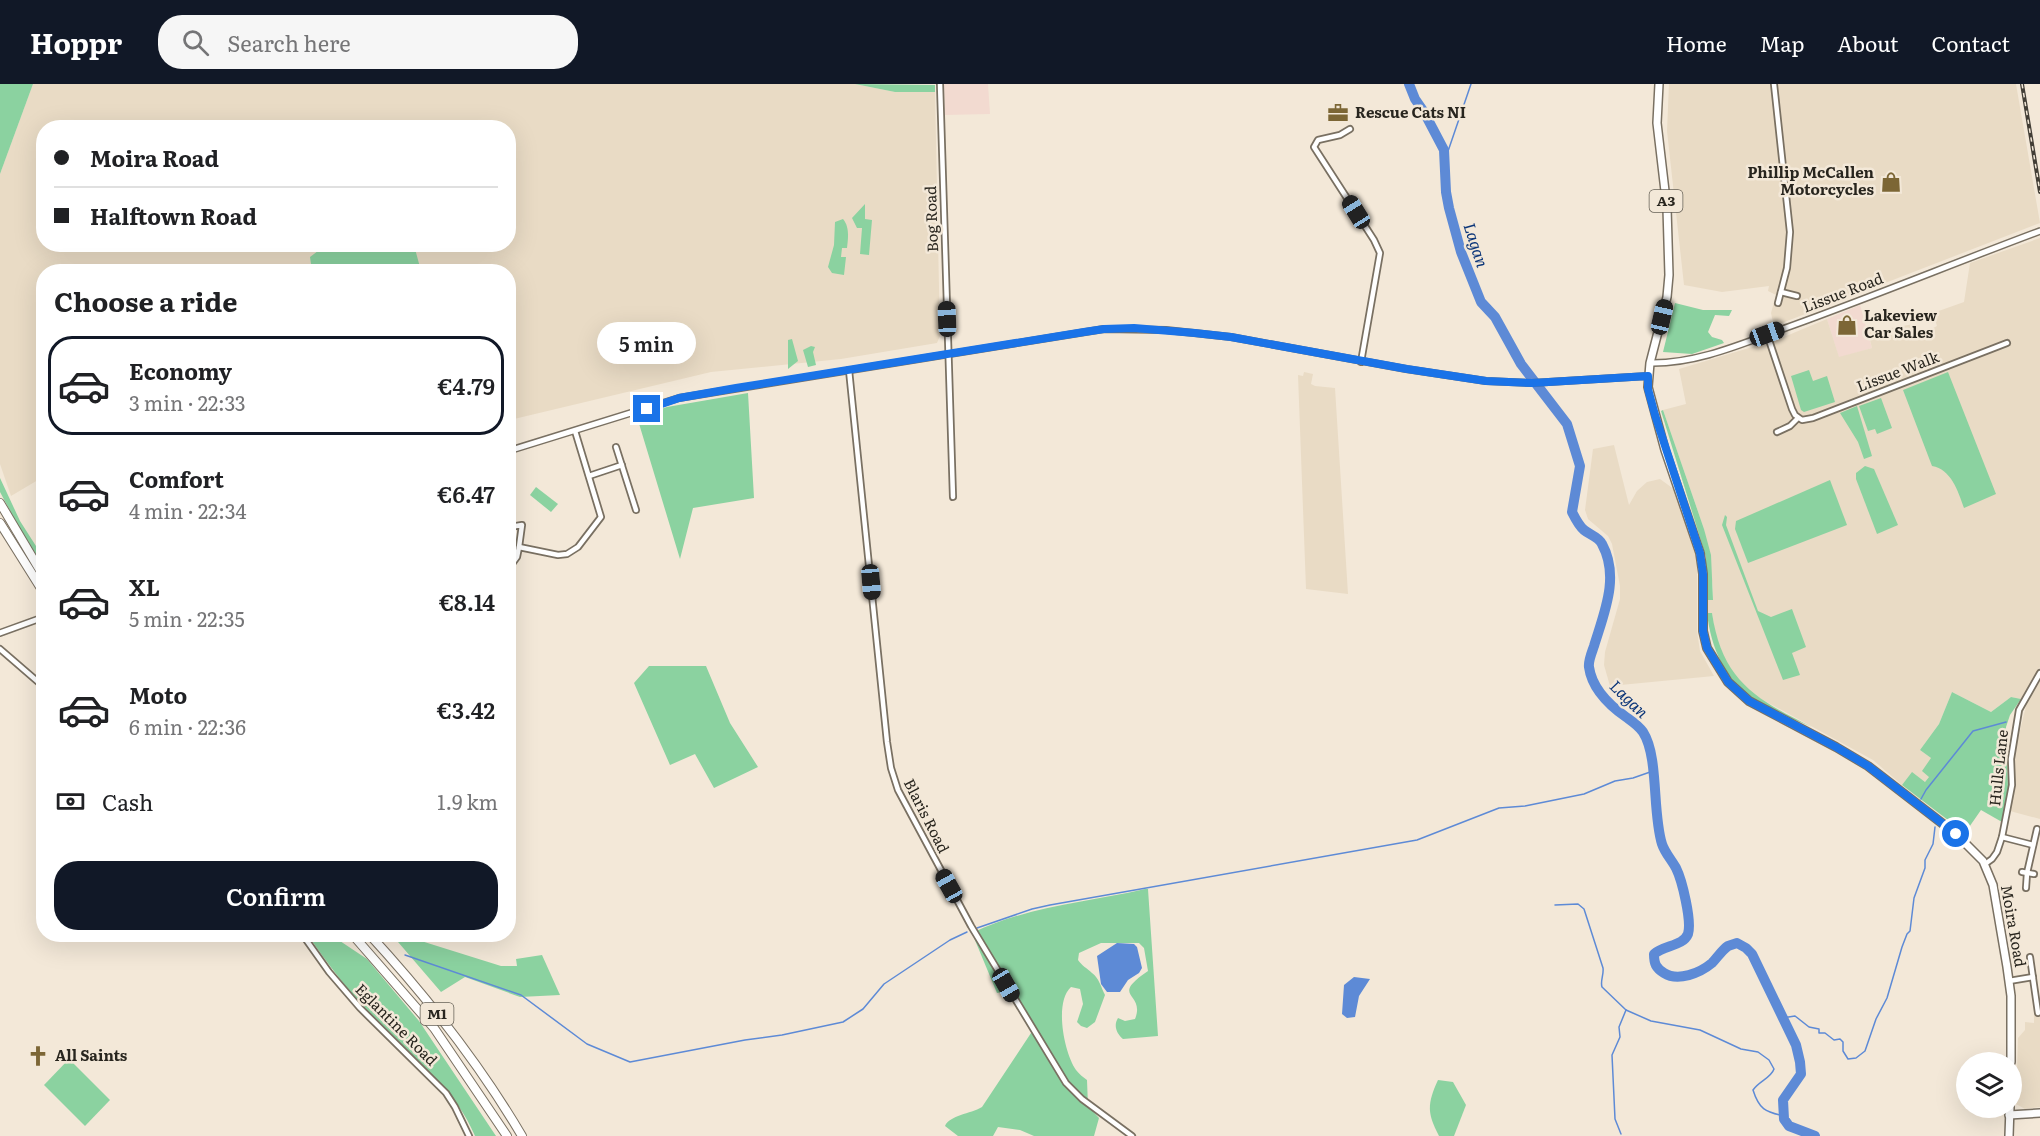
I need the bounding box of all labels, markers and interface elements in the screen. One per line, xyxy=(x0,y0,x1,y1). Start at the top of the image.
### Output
search box xyxy=(158,15,578,69)
text: Hoppr xyxy=(30,21,122,63)
icon: search xyxy=(179,26,212,59)
text: Search here xyxy=(227,26,351,59)
text: Home xyxy=(1666,27,1727,58)
text: Map xyxy=(1760,27,1804,58)
text: About xyxy=(1837,27,1899,58)
text: Contact xyxy=(1932,27,2010,58)
place label: Rescue Cats NI xyxy=(1355,100,1466,123)
office icon: Rescue Cats NI xyxy=(1326,101,1350,125)
text: Moira Road xyxy=(90,141,219,174)
place label: Phillip McCallen Motorcycles xyxy=(1748,160,1875,200)
shop icon: Phillip McCallen Motorcycles xyxy=(1879,170,1903,194)
street label: Bog Road xyxy=(918,185,943,253)
road number: A3 xyxy=(1650,190,1682,212)
car xyxy=(1339,192,1373,232)
text: Halftown Road xyxy=(90,199,257,232)
water label: Lagan xyxy=(1458,219,1496,271)
street label: Lissue Road xyxy=(1799,266,1886,318)
text: Choose a ride xyxy=(54,280,237,320)
car xyxy=(1649,297,1675,337)
car xyxy=(937,301,957,337)
place label: Lakeview Car Sales xyxy=(1864,303,1937,343)
shop icon: Lakeview Car Sales xyxy=(1835,313,1859,337)
car xyxy=(1747,319,1787,349)
callout: 5 min xyxy=(598,322,696,364)
text: 5 min xyxy=(619,328,674,358)
street label: Lissue Walk xyxy=(1853,344,1943,397)
text: Economy xyxy=(129,354,232,387)
icon: car xyxy=(57,359,111,413)
text: €4.79 xyxy=(437,369,495,402)
text: 3 min · 22:33 xyxy=(129,387,246,417)
route end xyxy=(633,395,660,422)
text: Comfort xyxy=(129,462,224,495)
icon: car xyxy=(57,467,111,521)
text: €6.47 xyxy=(437,477,495,510)
text: 4 min · 22:34 xyxy=(129,495,246,525)
car xyxy=(860,563,882,601)
text: XL xyxy=(129,570,160,603)
icon: car xyxy=(57,575,111,629)
text: €8.14 xyxy=(439,585,495,618)
text: 5 min · 22:35 xyxy=(129,603,245,633)
water label: Lagan xyxy=(1605,674,1655,723)
text: Moto xyxy=(129,678,187,711)
icon: car xyxy=(57,683,111,737)
text: €3.42 xyxy=(437,693,495,726)
text: 6 min · 22:36 xyxy=(129,711,246,741)
street label: Hulls Lane xyxy=(1982,728,2013,807)
street label: Blaris Road xyxy=(899,774,956,857)
icon: cash xyxy=(54,785,87,818)
text: Cash xyxy=(102,785,153,818)
text: 1.9 km xyxy=(437,786,498,816)
route start xyxy=(1942,820,1969,847)
button: Confirm xyxy=(54,861,498,930)
car xyxy=(932,866,966,906)
street label: Moira Road xyxy=(1996,883,2033,969)
car xyxy=(989,965,1023,1005)
street label: Eglantine Road xyxy=(351,978,443,1070)
road number: M1 xyxy=(420,1003,454,1025)
place label: All Saints xyxy=(55,1043,128,1066)
church icon: All Saints xyxy=(26,1044,50,1068)
map controls xyxy=(1956,1052,2022,1118)
button: layers xyxy=(1956,1052,2022,1118)

